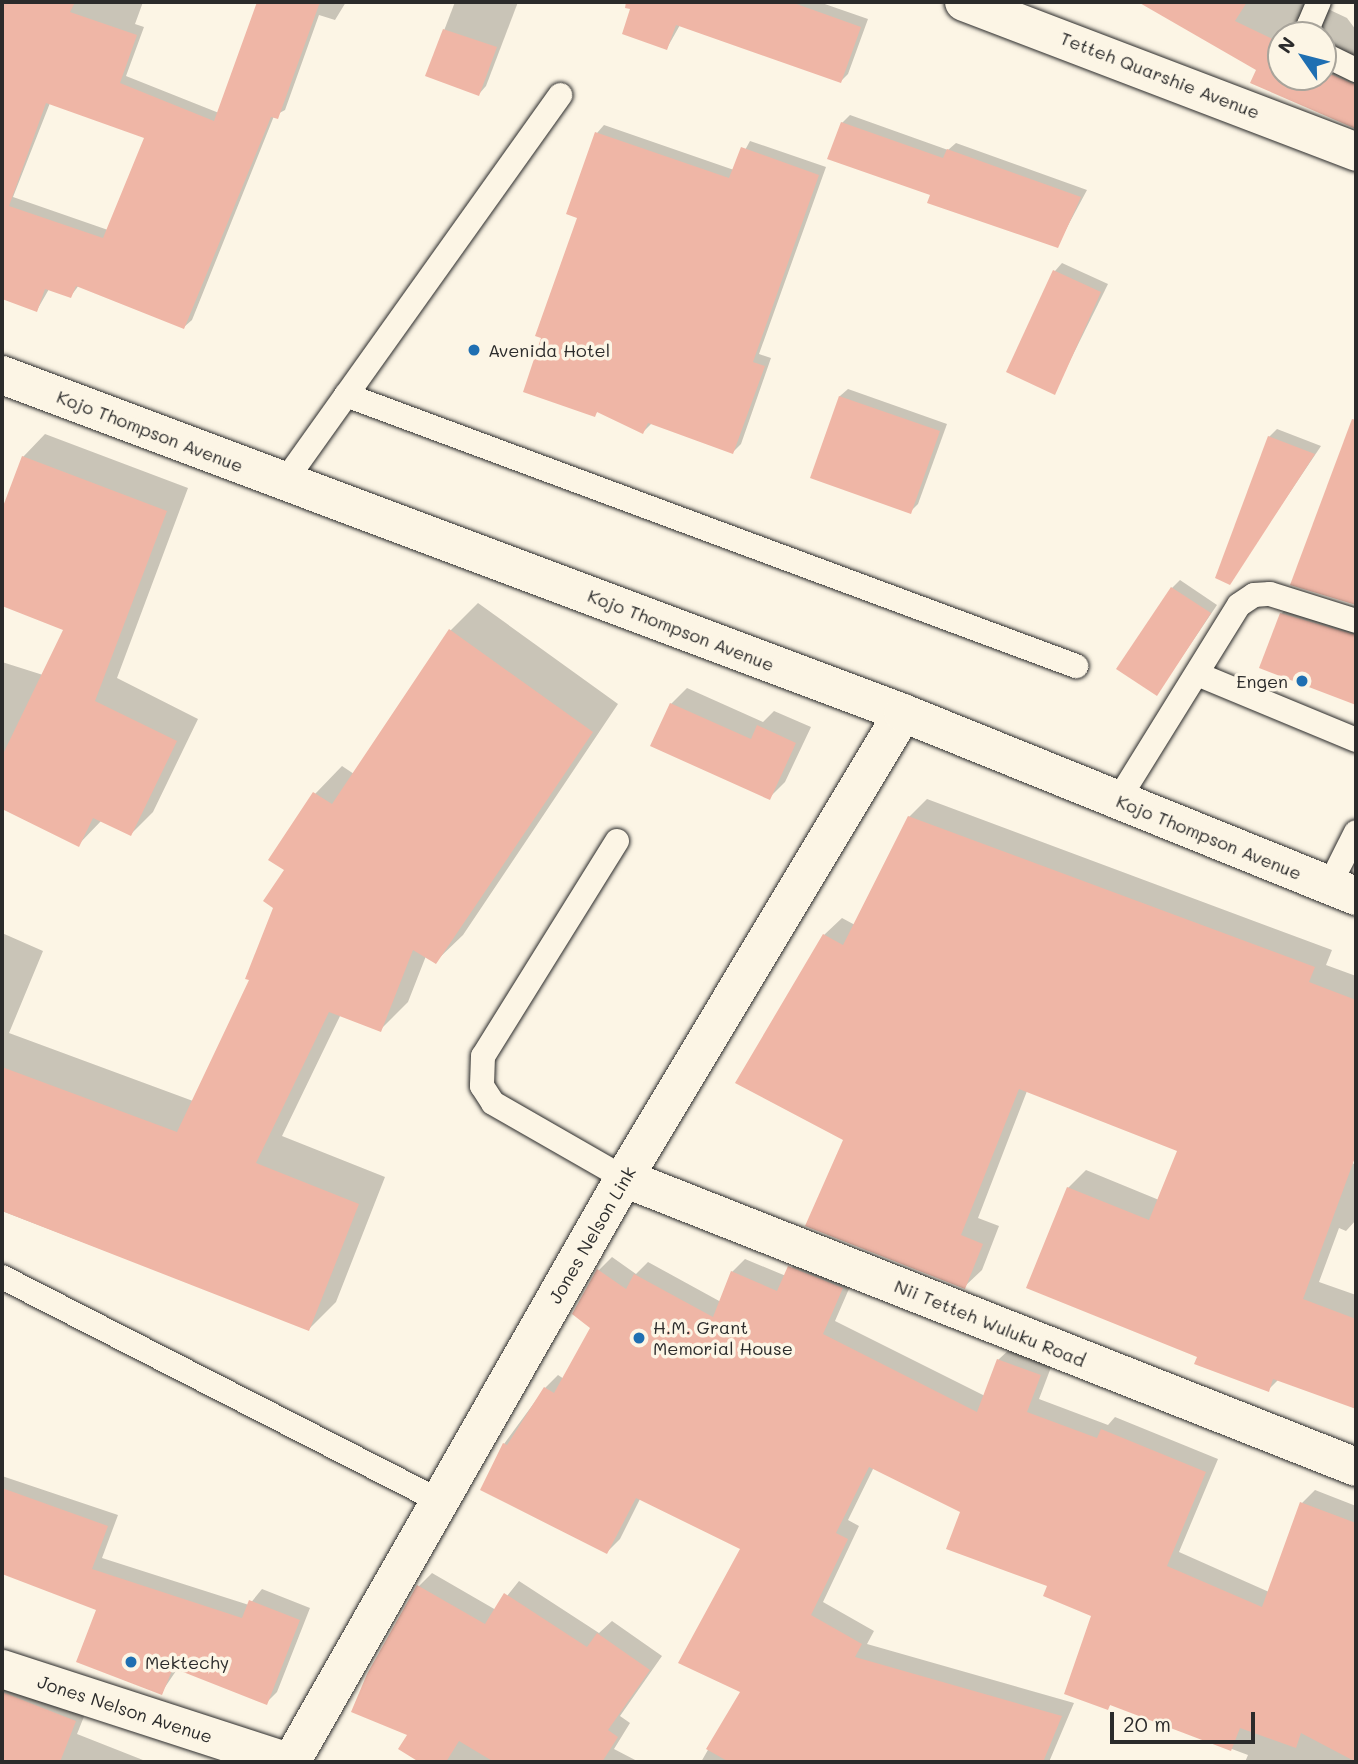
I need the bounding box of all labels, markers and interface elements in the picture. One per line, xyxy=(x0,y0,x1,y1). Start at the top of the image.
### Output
north arrow xyxy=(1267,21,1337,91)
street label: Tetteh Quarshie Avenue xyxy=(1057,27,1263,123)
text: N xyxy=(1272,32,1300,58)
place label: Avenida Hotel xyxy=(488,339,610,361)
marker: Avenida Hotel xyxy=(466,342,482,358)
street label: Kojo Thompson Avenue xyxy=(54,385,246,477)
street label: Kojo Thompson Avenue xyxy=(585,584,777,676)
place label: Engen xyxy=(1236,670,1288,692)
marker: Engen xyxy=(1294,673,1310,689)
street label: Kojo Thompson Avenue xyxy=(1113,790,1305,884)
street label: Jones Nelson Link xyxy=(544,1163,640,1307)
street label: Nii Tetteh Wuluku Road xyxy=(891,1275,1089,1371)
place label: H.M. Grant Memorial House xyxy=(653,1317,793,1360)
marker: H.M. Grant Memorial House xyxy=(631,1330,647,1346)
place label: Mektechy xyxy=(145,1651,229,1673)
marker: Mektechy xyxy=(123,1654,139,1670)
street label: Jones Nelson Avenue xyxy=(35,1671,215,1747)
scale bar xyxy=(1113,1698,1258,1742)
text: 20 m xyxy=(1123,1710,1171,1737)

